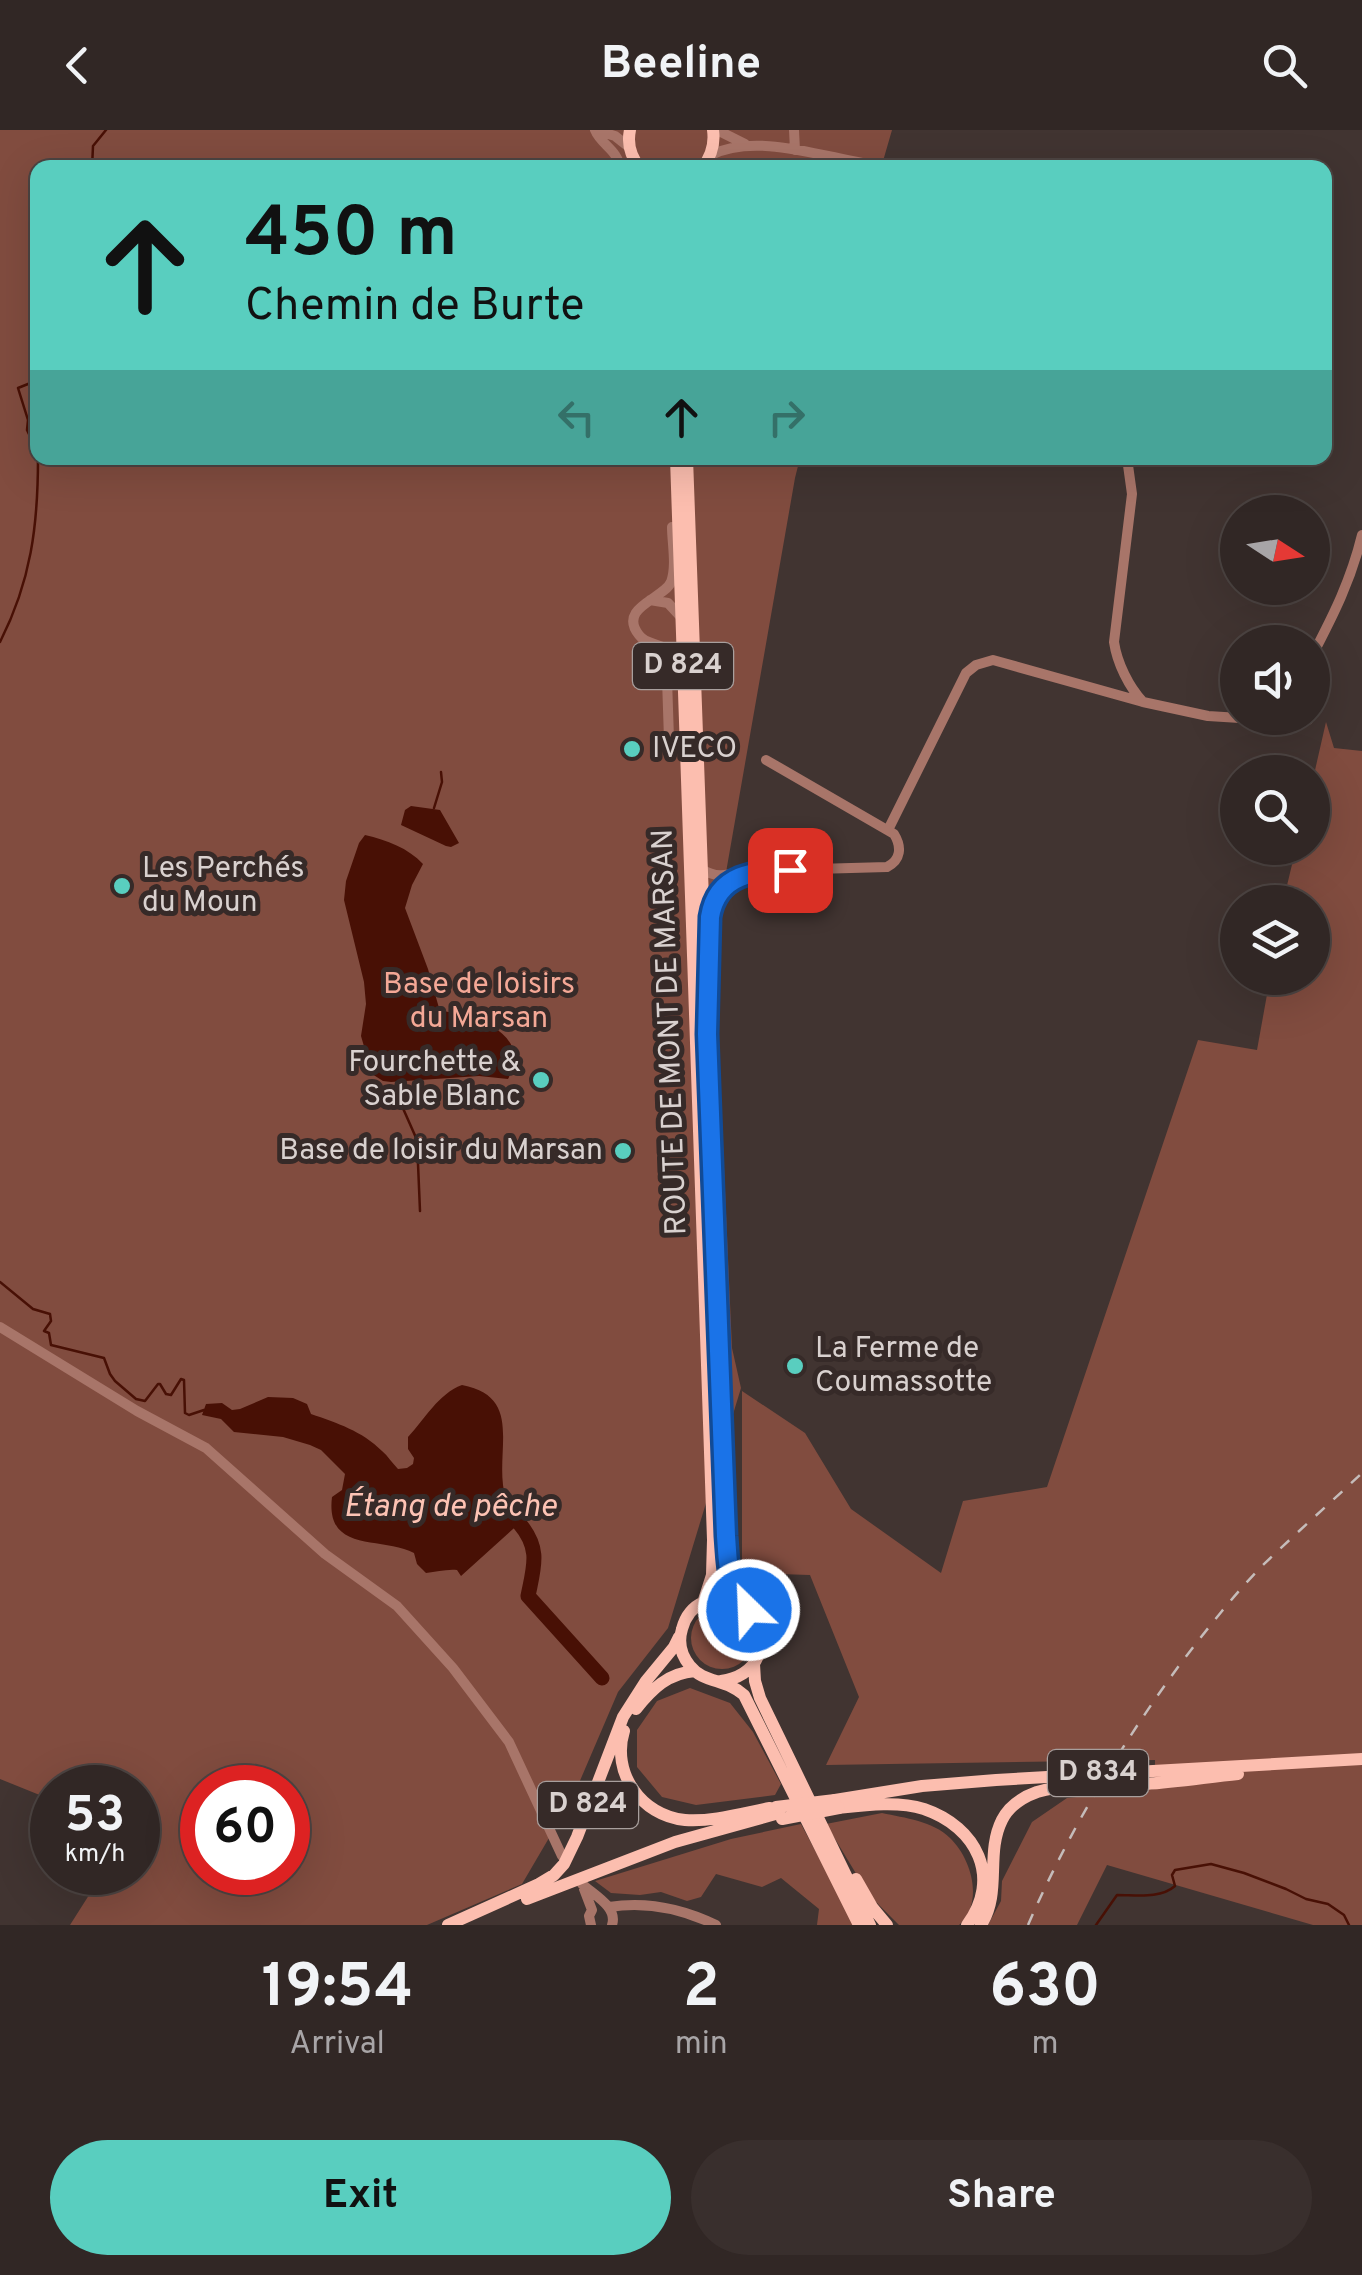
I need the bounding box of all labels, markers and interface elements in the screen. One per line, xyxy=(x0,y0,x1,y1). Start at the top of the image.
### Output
text: Beeline xyxy=(601,37,761,94)
icon: back xyxy=(50,38,105,93)
icon: search xyxy=(1257,38,1312,93)
text: 450 m xyxy=(245,192,457,281)
icon: ahead xyxy=(80,200,210,330)
text: Chemin de Burte xyxy=(245,279,584,336)
icon: left xyxy=(549,390,604,445)
icon: ahead xyxy=(654,390,709,445)
icon: right xyxy=(759,390,814,445)
north arrow xyxy=(1220,495,1330,605)
map controls xyxy=(1220,495,1330,995)
button: sound xyxy=(1220,625,1330,735)
road number: D 824 xyxy=(633,643,733,689)
place label: IVECO xyxy=(652,731,737,768)
marker: IVECO xyxy=(621,738,643,760)
button: search xyxy=(1220,755,1330,865)
street label: ROUTE DE MONT DE MARSAN xyxy=(645,828,697,1236)
pin xyxy=(748,828,833,913)
icon: arrive xyxy=(763,843,818,898)
place label: Les Perchés du Moun xyxy=(142,851,305,922)
marker: Les Perchés du Moun xyxy=(111,875,133,897)
button: layers xyxy=(1220,885,1330,995)
park label: Base de loisirs du Marsan xyxy=(383,967,575,1038)
place label: Fourchette & Sable Blanc xyxy=(348,1045,521,1116)
marker: Fourchette & Sable Blanc xyxy=(530,1069,552,1091)
place label: Base de loisir du Marsan xyxy=(279,1133,603,1170)
marker: Base de loisir du Marsan xyxy=(612,1140,634,1162)
place label: La Ferme de Coumassotte xyxy=(815,1331,992,1402)
marker: La Ferme de Coumassotte xyxy=(784,1355,806,1377)
water label: Étang de pêche xyxy=(344,1486,557,1528)
position arrow xyxy=(697,1558,801,1662)
road number: D 834 xyxy=(1048,1750,1148,1796)
speed limit sign: 60 xyxy=(180,1765,310,1895)
road number: D 824 xyxy=(538,1782,638,1828)
text: 53 xyxy=(65,1786,125,1849)
text: km/h xyxy=(65,1839,125,1871)
text: 19:54 xyxy=(261,1952,413,2028)
text: 2 xyxy=(683,1952,720,2028)
text: 630 xyxy=(989,1952,1101,2028)
text: Arrival xyxy=(290,2025,385,2065)
text: min xyxy=(675,2025,728,2065)
text: m xyxy=(1031,2025,1058,2065)
button: Exit xyxy=(50,2140,671,2255)
button: Share xyxy=(691,2140,1312,2255)

